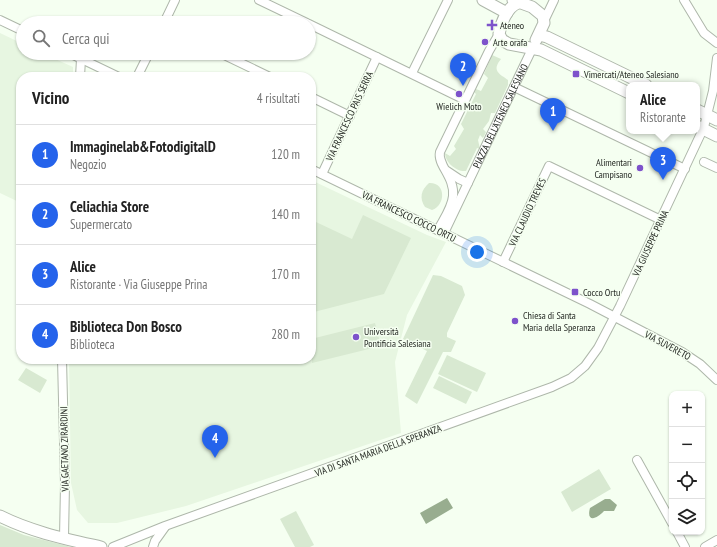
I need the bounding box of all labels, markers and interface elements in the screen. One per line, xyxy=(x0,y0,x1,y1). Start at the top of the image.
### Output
search box xyxy=(16,16,316,60)
place label: Ateneo xyxy=(500,19,524,32)
marker: Ateneo xyxy=(487,20,497,30)
icon: search xyxy=(30,27,52,49)
text: Cerca qui xyxy=(62,29,110,48)
place label: Arte orafa xyxy=(493,36,527,49)
marker: Arte orafa xyxy=(480,37,490,47)
pin: 2 xyxy=(450,53,476,86)
street label: PIAZZA DELL'ATENEO SALESIANO xyxy=(470,61,531,170)
place label: Vimercati/Ateneo Salesiano xyxy=(583,68,679,81)
street label: VIA FRANCESCO PAIS SERRA xyxy=(323,69,376,164)
marker: Vimercati/Ateneo Salesiano xyxy=(571,69,581,79)
popup xyxy=(626,82,700,134)
text: Vicino xyxy=(32,87,69,109)
marker: Wielich Moto xyxy=(454,89,464,99)
text: 4 risultati xyxy=(257,90,300,107)
text: Alice xyxy=(640,90,666,109)
pin: 1 xyxy=(540,98,566,131)
place label: Wielich Moto xyxy=(436,100,482,113)
text: Ristorante xyxy=(640,109,686,126)
text: Immaginelab&FotodigitalD xyxy=(70,137,216,156)
text: 1 xyxy=(42,146,48,163)
text: 120 m xyxy=(271,146,300,163)
pin: 3 xyxy=(650,147,676,180)
text: Negozio xyxy=(70,156,106,173)
place label: Alimentari Campisano xyxy=(594,156,632,181)
marker: Alimentari Campisano xyxy=(635,163,645,173)
street label: VIA CLAUDIO TREVES xyxy=(506,176,549,249)
street label: VIA FRANCESCO COCCO ORTU xyxy=(359,188,458,245)
text: Celiachia Store xyxy=(70,197,149,216)
text: 2 xyxy=(42,206,48,223)
text: 140 m xyxy=(271,206,300,223)
street label: VIA GIUSEPPE PRINA xyxy=(629,208,672,279)
text: Supermercato xyxy=(70,216,132,233)
your location xyxy=(467,242,487,262)
text: Alice xyxy=(70,257,96,276)
text: 3 xyxy=(42,266,48,283)
text: 170 m xyxy=(271,266,300,283)
text: Ristorante · Via Giuseppe Prina xyxy=(70,276,207,293)
place label: Cocco Ortu xyxy=(583,286,620,299)
marker: Cocco Ortu xyxy=(570,287,580,297)
place label: Chiesa di Santa Maria della Speranza xyxy=(523,309,595,334)
marker: Chiesa di Santa Maria della Speranza xyxy=(510,316,520,326)
text: Biblioteca Don Bosco xyxy=(70,317,182,336)
place label: Università Pontificia Salesiana xyxy=(364,325,431,350)
text: 4 xyxy=(42,326,48,343)
text: 280 m xyxy=(271,326,300,343)
street label: VIA SUVERETO xyxy=(642,327,694,363)
marker: Università Pontificia Salesiana xyxy=(351,332,361,342)
text: Biblioteca xyxy=(70,336,115,353)
map controls xyxy=(669,391,705,535)
button: + xyxy=(669,391,705,427)
street label: VIA GAETANO ZIRARDINI xyxy=(57,406,72,493)
street label: VIA DI SANTA MARIA DELLA SPERANZA xyxy=(312,421,444,480)
pin: 4 xyxy=(202,425,228,458)
button: − xyxy=(669,427,705,463)
button: locate xyxy=(669,463,705,499)
button: layers xyxy=(669,499,705,535)

